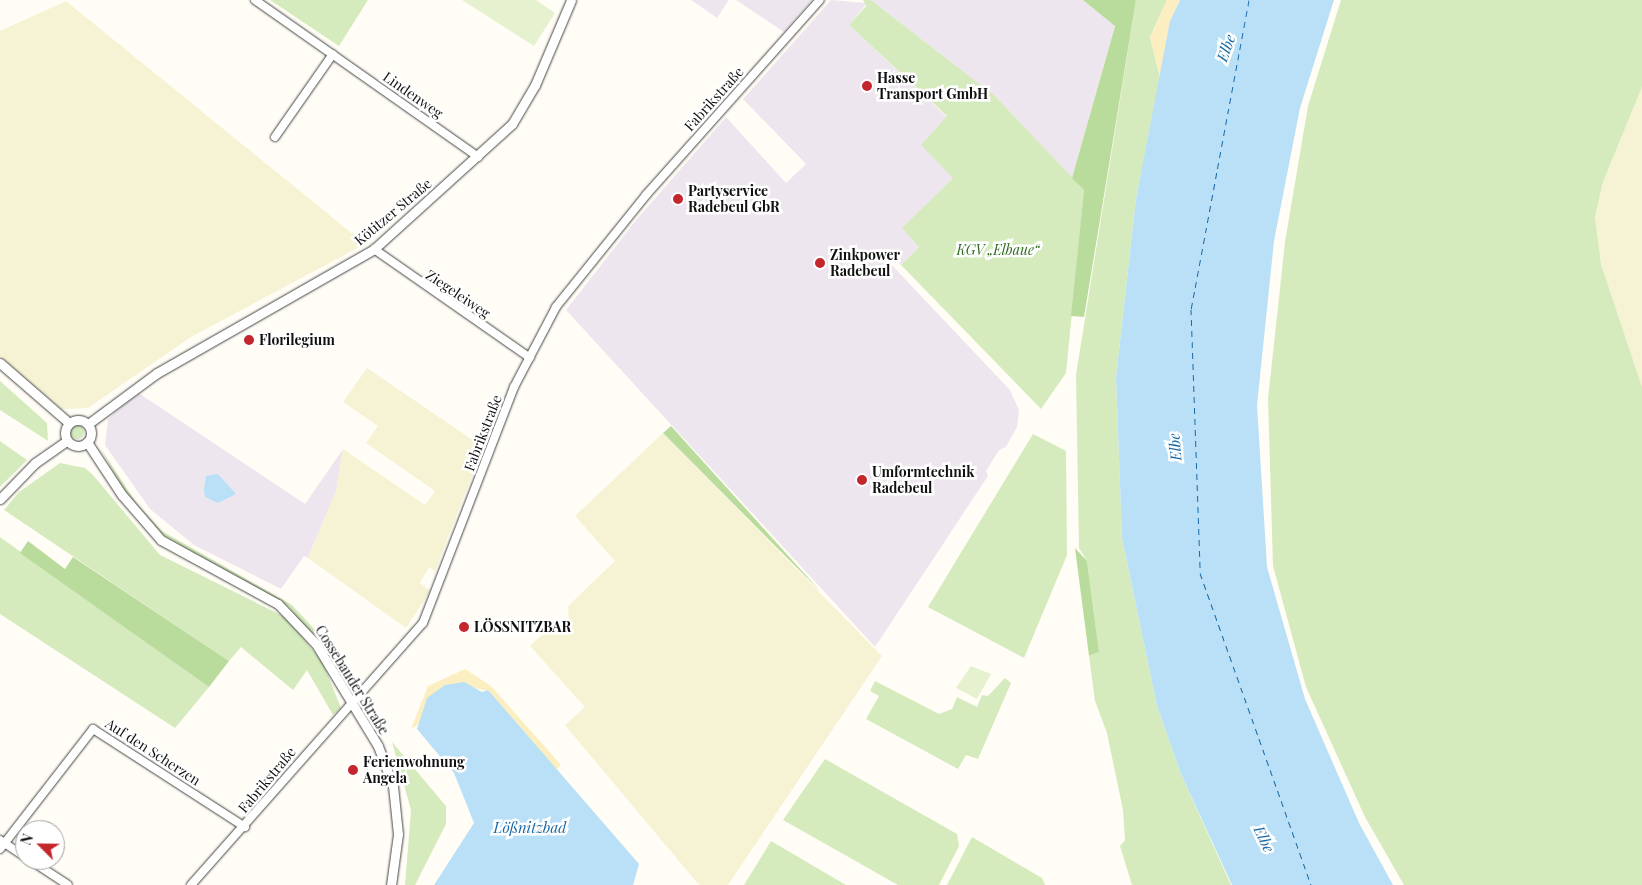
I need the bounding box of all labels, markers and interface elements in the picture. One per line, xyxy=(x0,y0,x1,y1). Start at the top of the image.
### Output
water label: Elbe xyxy=(1213,32,1239,64)
street label: Fabrikstraße xyxy=(681,64,747,134)
street label: Lindenweg xyxy=(380,68,446,122)
place label: Hasse Transport GmbH xyxy=(877,70,988,102)
marker: Hasse Transport GmbH xyxy=(861,80,873,92)
street label: Kötitzer Straße xyxy=(351,175,435,249)
place label: Partyservice Radebeul GbR xyxy=(688,183,780,216)
marker: Partyservice Radebeul GbR xyxy=(672,193,684,205)
park label: KGV „Elbaue“ xyxy=(956,242,1040,258)
place label: Zinkpower Radebeul xyxy=(830,247,900,280)
marker: Zinkpower Radebeul xyxy=(814,257,826,269)
street label: Ziegeleiweg xyxy=(423,266,493,322)
place label: Florilegium xyxy=(259,332,335,348)
marker: Florilegium xyxy=(243,334,255,346)
street label: Fabrikstraße xyxy=(461,392,505,474)
water label: Elbe xyxy=(1165,433,1185,461)
place label: Umformtechnik Radebeul xyxy=(872,464,974,497)
marker: Umformtechnik Radebeul xyxy=(856,474,868,486)
place label: LÖSSNITZBAR xyxy=(474,619,571,635)
marker: LÖSSNITZBAR xyxy=(458,621,470,633)
street label: Cossebauder Straße xyxy=(312,622,392,738)
street label: Auf den Scherzen xyxy=(102,715,204,789)
street label: Fabrikstraße xyxy=(235,744,299,816)
place label: Ferienwohnung Angela xyxy=(363,754,465,786)
marker: Ferienwohnung Angela xyxy=(347,764,359,776)
water label: Lößnitzbad xyxy=(494,819,566,837)
north arrow xyxy=(15,820,65,870)
water label: Elbe xyxy=(1250,823,1278,855)
text: N xyxy=(16,831,37,848)

